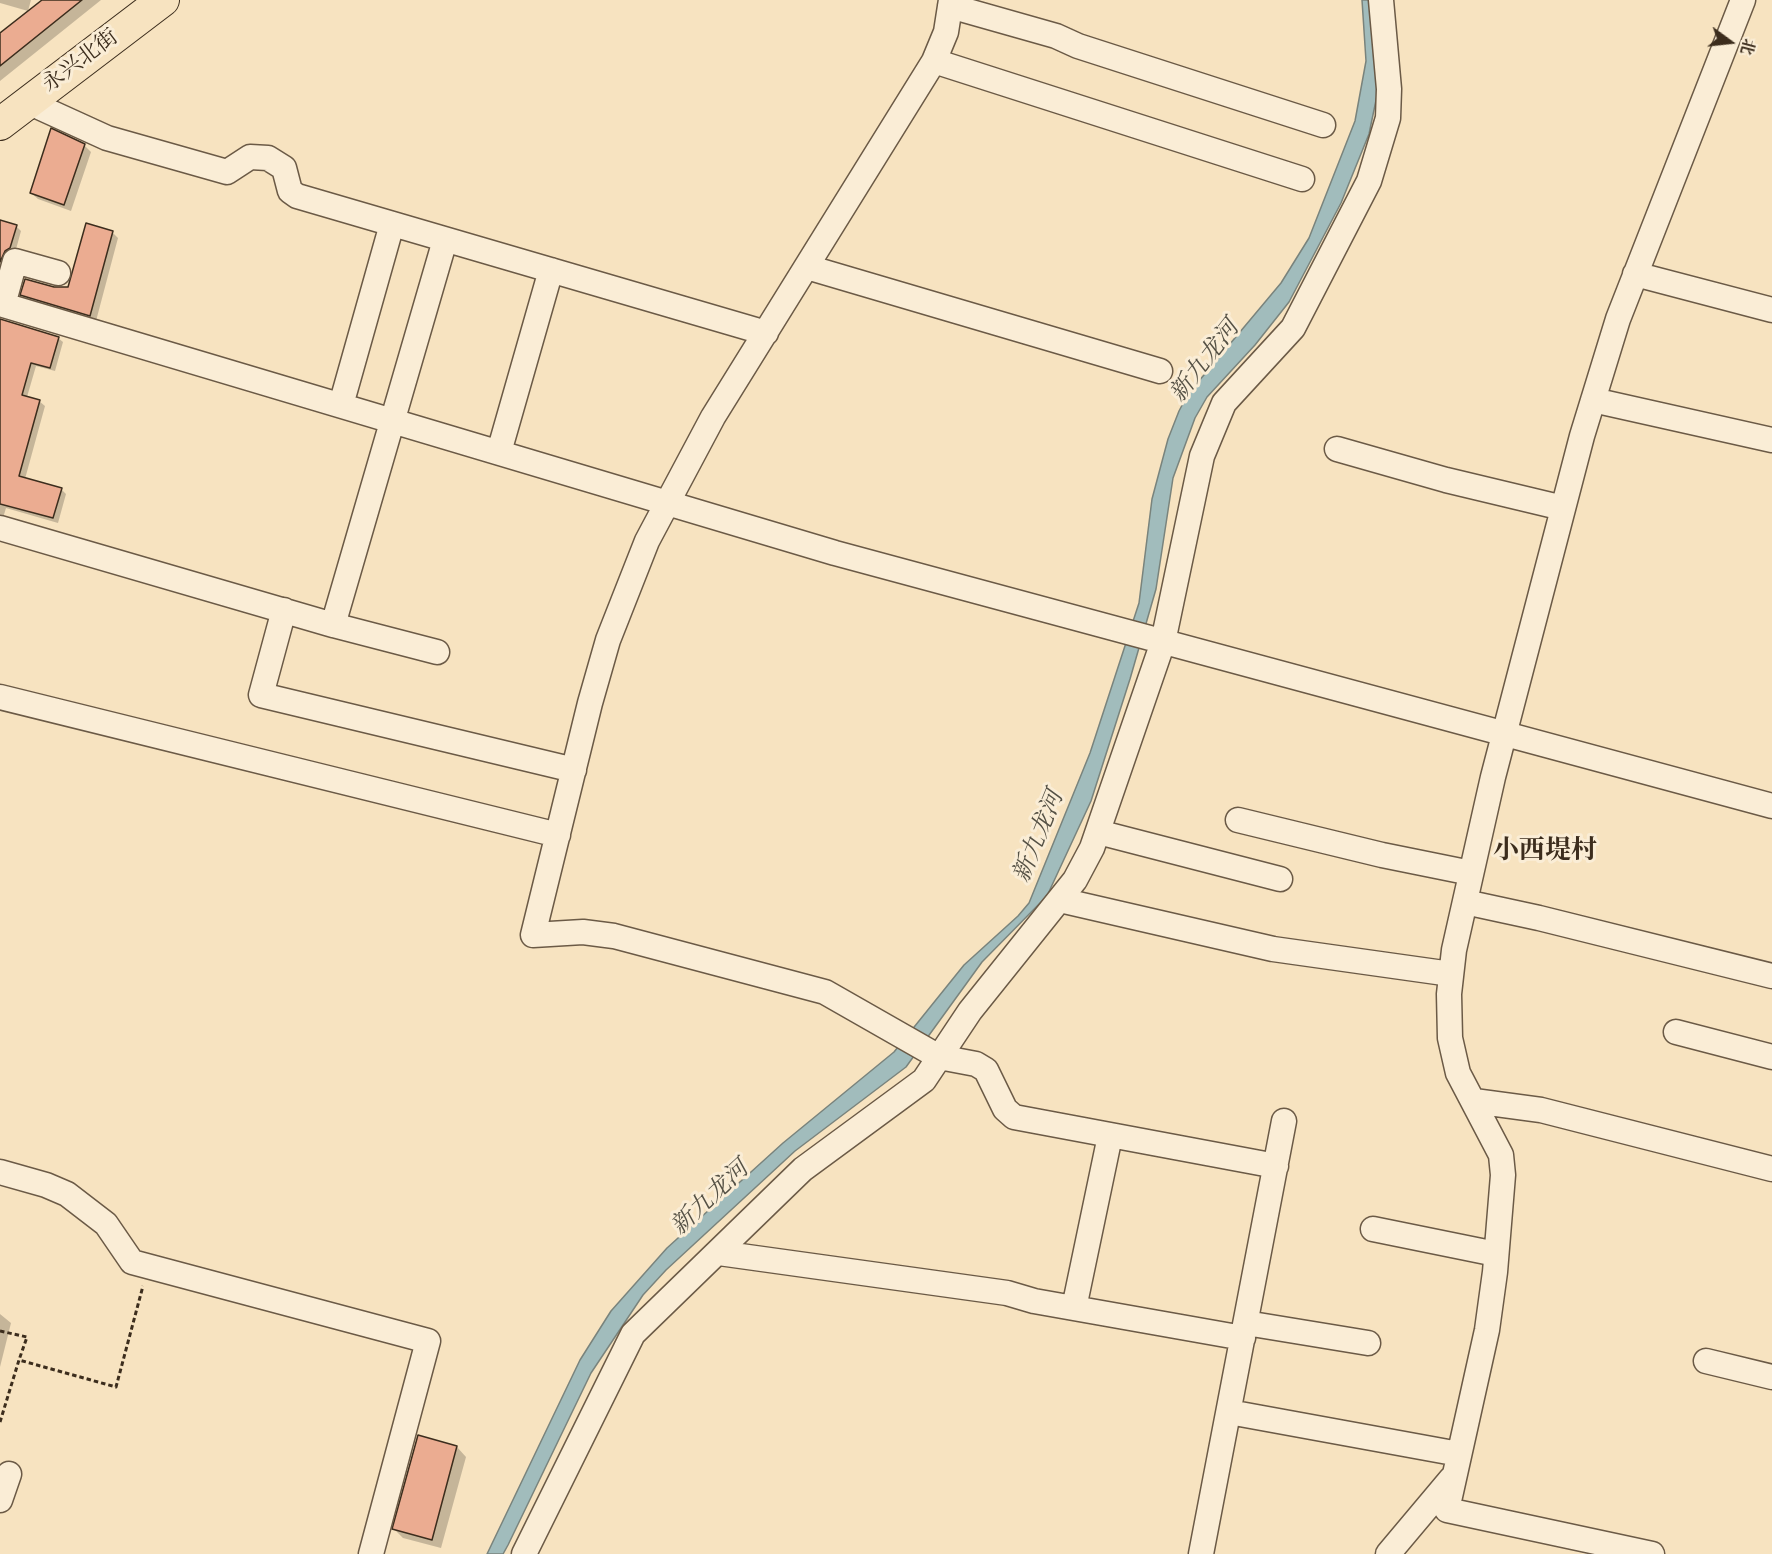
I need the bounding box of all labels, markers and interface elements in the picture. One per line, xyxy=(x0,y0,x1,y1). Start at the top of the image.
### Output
north arrow xyxy=(1700,12,1760,72)
street label: 永兴北街 xyxy=(38,25,124,99)
text: 北 xyxy=(1736,36,1759,57)
water label: 新九龙河 xyxy=(1165,315,1247,409)
water label: 新九龙河 xyxy=(1009,787,1071,887)
district label: 小西堤村 xyxy=(1493,836,1597,868)
water label: 新九龙河 xyxy=(666,1156,756,1242)

